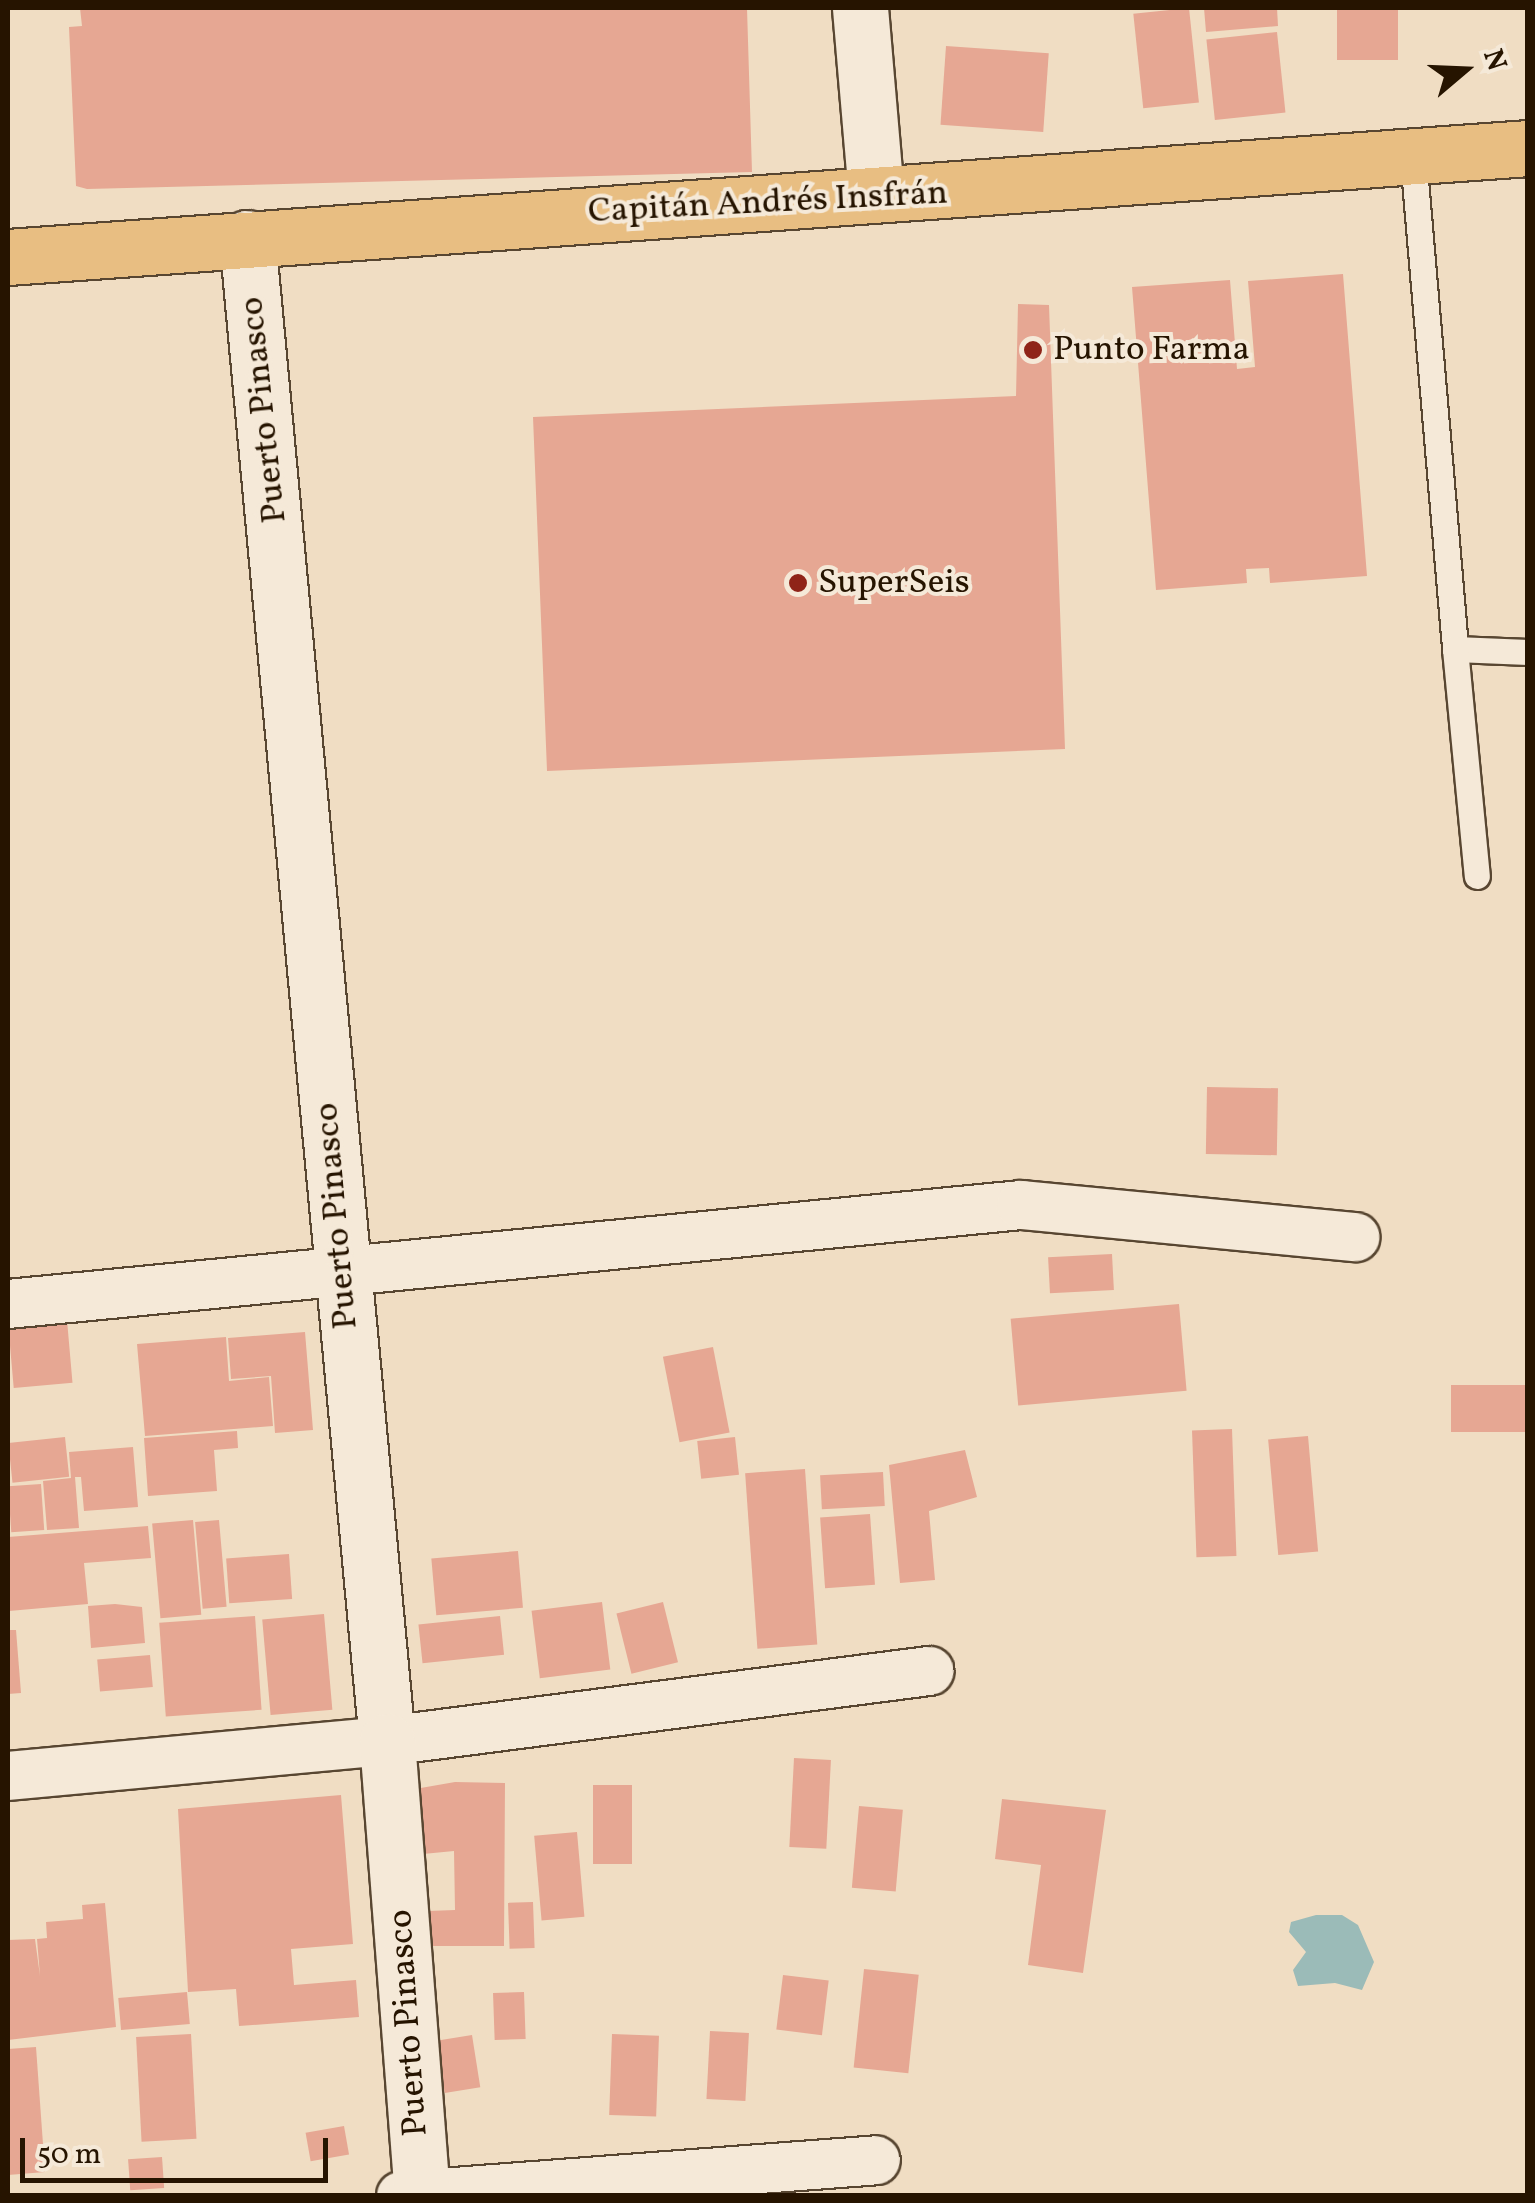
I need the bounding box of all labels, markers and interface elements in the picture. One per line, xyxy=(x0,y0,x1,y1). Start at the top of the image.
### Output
north arrow xyxy=(1415,20,1515,120)
text: N xyxy=(1472,44,1516,76)
street label: Capitán Andrés Insfrán xyxy=(587,173,949,233)
street label: Puerto Pinasco xyxy=(231,295,297,525)
place label: Punto Farma xyxy=(1053,329,1250,371)
marker: Punto Farma xyxy=(1022,339,1044,361)
place label: SuperSeis xyxy=(818,562,970,604)
marker: SuperSeis xyxy=(787,572,809,594)
street label: Puerto Pinasco xyxy=(306,1101,368,1331)
street label: Puerto Pinasco xyxy=(380,1908,438,2138)
scale bar xyxy=(25,2118,332,2180)
text: 50 m xyxy=(37,2134,101,2176)

